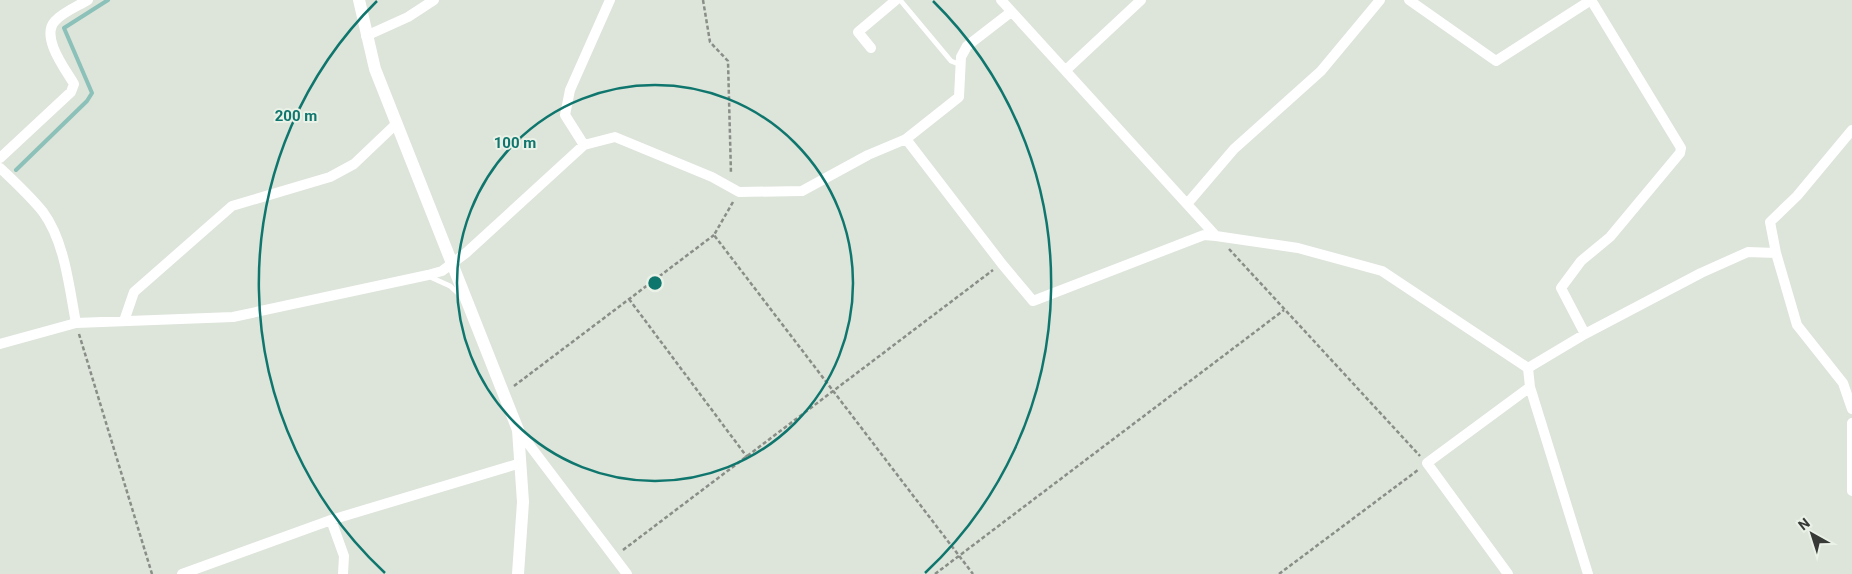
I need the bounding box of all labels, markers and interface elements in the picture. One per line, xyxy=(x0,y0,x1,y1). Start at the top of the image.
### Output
text: 200 m xyxy=(275,107,317,125)
text: 100 m xyxy=(494,134,536,152)
centre of rings xyxy=(646,274,664,292)
north arrow xyxy=(1787,509,1837,559)
text: N xyxy=(1795,515,1813,533)

